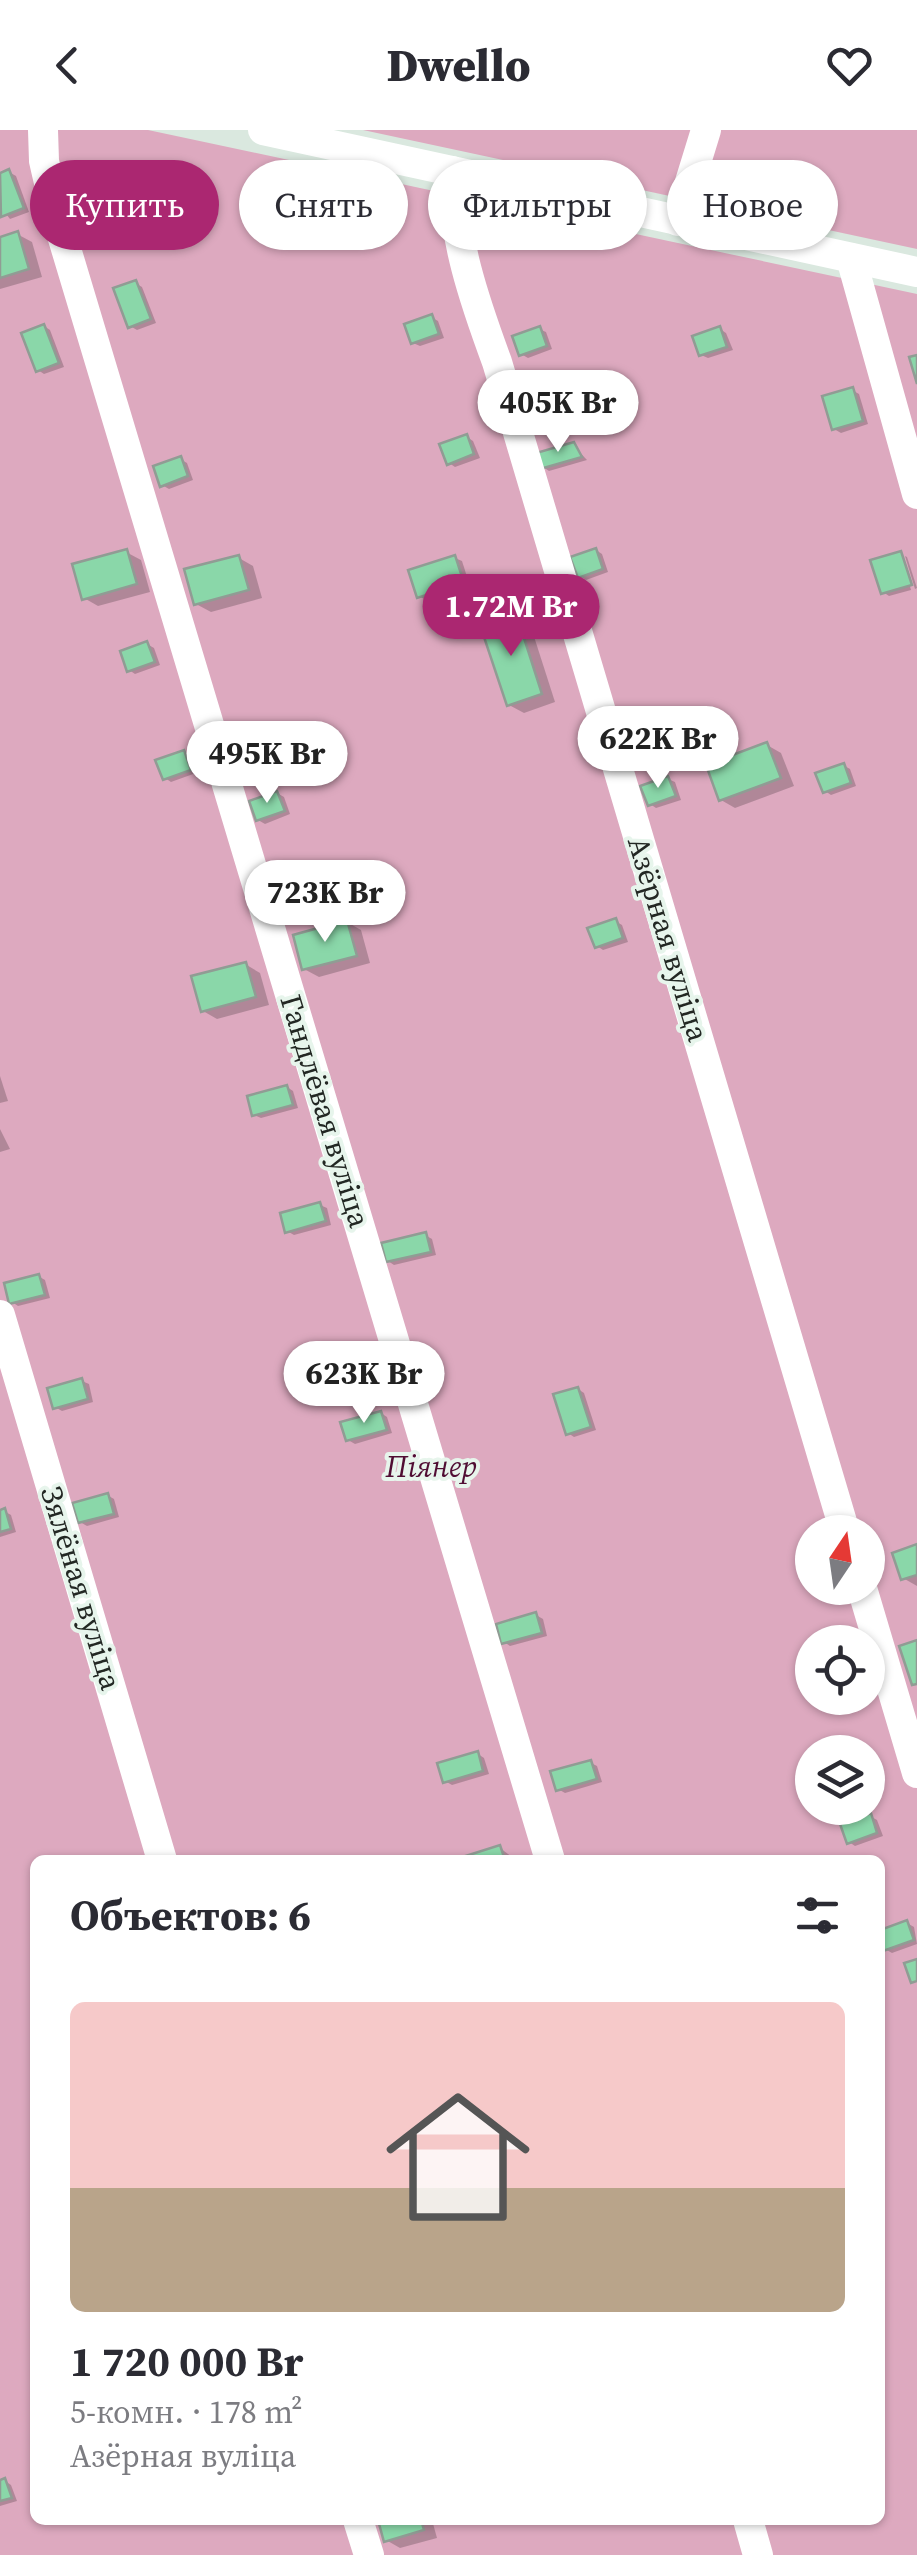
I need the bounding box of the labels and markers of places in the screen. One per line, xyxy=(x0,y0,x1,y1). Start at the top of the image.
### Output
pin: 405K Br xyxy=(466,370,650,455)
pin: 1.72M Br xyxy=(408,574,614,659)
pin: 622K Br xyxy=(566,706,750,791)
pin: 495K Br xyxy=(175,721,359,806)
pin: 723K Br xyxy=(233,860,417,945)
pin: 623K Br xyxy=(272,1341,456,1426)

